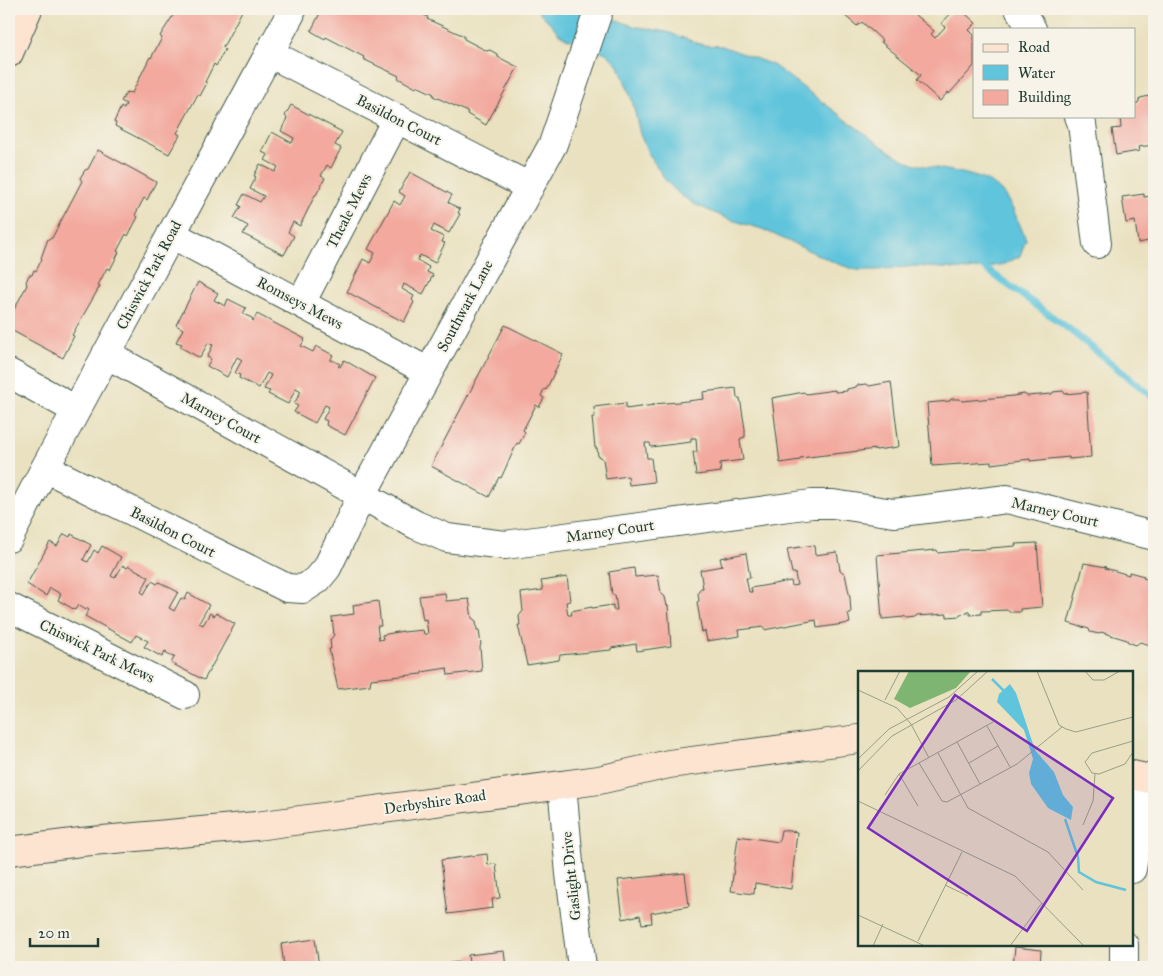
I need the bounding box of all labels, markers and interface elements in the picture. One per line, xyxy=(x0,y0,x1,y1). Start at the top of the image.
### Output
legend xyxy=(973,28,1136,118)
text: Road xyxy=(1018,38,1050,56)
text: Water xyxy=(1018,64,1055,82)
text: Building xyxy=(1018,88,1072,106)
street label: Basildon Court xyxy=(353,91,445,149)
street label: Theale Mews xyxy=(322,171,376,251)
street label: Chiswick Park Road xyxy=(113,217,186,333)
street label: Southwark Lane xyxy=(433,257,497,355)
street label: Romseys Mews xyxy=(254,273,346,333)
street label: Marney Court xyxy=(178,389,265,448)
street label: Marney Court xyxy=(1010,493,1101,531)
street label: Basildon Court xyxy=(127,503,219,561)
street label: Marney Court xyxy=(565,516,656,546)
street label: Chiswick Park Mews xyxy=(37,615,157,687)
inset map xyxy=(858,671,1133,946)
street label: Derbyshire Road xyxy=(383,786,488,818)
street label: Gaslight Drive xyxy=(557,831,585,921)
scale bar xyxy=(30,916,98,948)
text: 20 m xyxy=(38,924,70,942)

